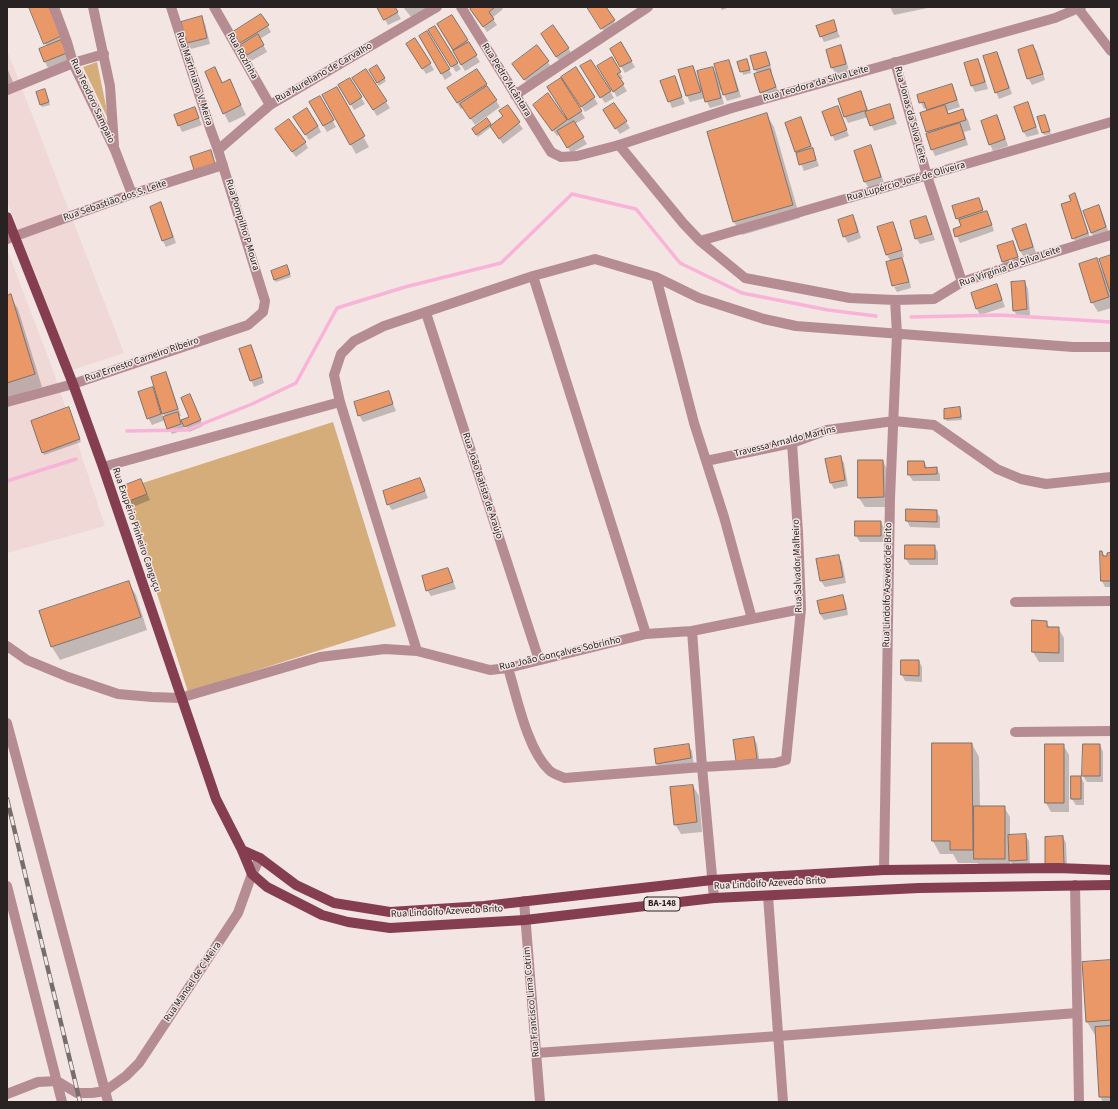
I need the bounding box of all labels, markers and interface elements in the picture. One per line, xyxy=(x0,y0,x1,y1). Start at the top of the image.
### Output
street label: Rua Martiniano V. Meira xyxy=(173,31,215,127)
street label: Rua Rozinha xyxy=(224,31,260,81)
street label: Rua Aureliano de Carvalho xyxy=(273,40,375,106)
street label: Rua Pedro Alcântara xyxy=(479,41,533,119)
street label: Rua Teodoro Sampaio xyxy=(67,57,117,145)
street label: Rua Teodora da Silva Leite xyxy=(762,63,870,105)
street label: Rua Jonas da Silva Leite xyxy=(891,65,929,165)
street label: Rua Lupércio José de Oliveira xyxy=(845,159,967,205)
street label: Rua Sebastião dos S. Leite xyxy=(62,178,168,224)
street label: Rua Pompilho P Moura xyxy=(222,178,262,272)
street label: Rua Virgínia da Silva Leite xyxy=(958,244,1062,290)
street label: Rua Ernesto Carneiro Ribeiro xyxy=(83,335,201,385)
street label: Travessa Arnaldo Martins xyxy=(733,424,837,460)
street label: Rua João Batista de Araújo xyxy=(459,431,505,541)
street label: Rua Exupério Pinheiro Canguçu xyxy=(109,466,163,594)
street label: Rua Salvador Malheiro xyxy=(790,519,806,613)
street label: Rua Lindolfo Azevedo de Brito xyxy=(881,522,895,648)
street label: Rua João Gonçalves Sobrinho xyxy=(498,634,622,674)
street label: Rua Lindolfo Azevedo Brito xyxy=(714,875,826,893)
road number: BA-148 xyxy=(644,897,680,911)
street label: Rua Lindolfo Azevedo Brito xyxy=(391,903,503,921)
street label: Rua Manoel de C Meira xyxy=(162,940,224,1024)
street label: Rua Francisco Lima Cotrim xyxy=(521,946,543,1058)

